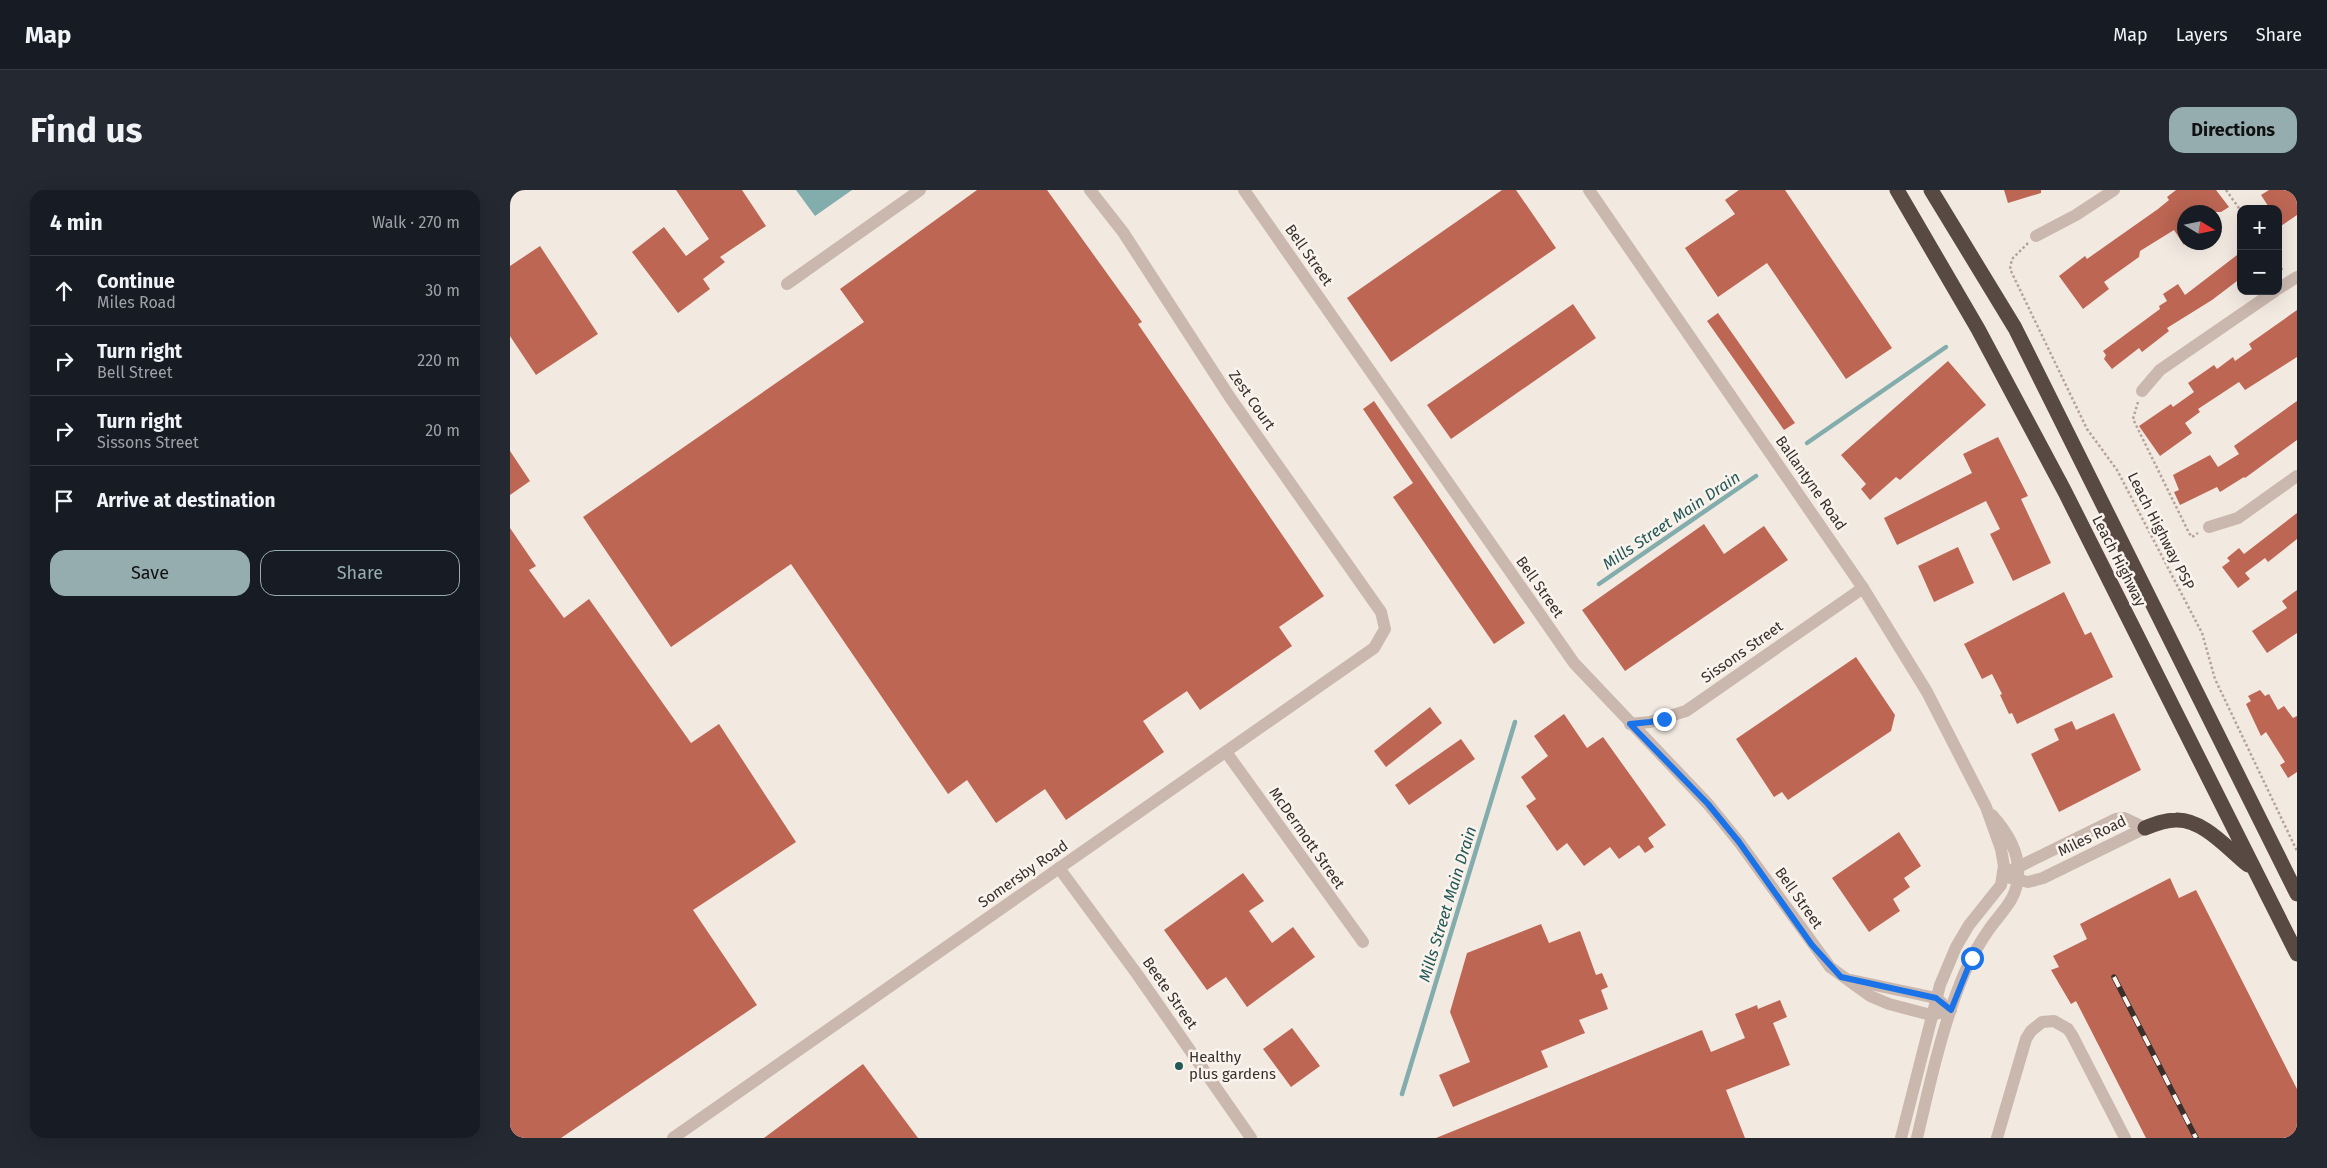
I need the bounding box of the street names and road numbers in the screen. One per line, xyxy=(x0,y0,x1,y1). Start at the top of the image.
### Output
street label: Bell Street xyxy=(1281,221,1337,290)
street label: Zest Court xyxy=(1225,367,1279,434)
street label: Ballantyne Road xyxy=(1772,432,1850,534)
street label: Leach Highway PSP xyxy=(2124,469,2199,593)
street label: Leach Highway xyxy=(2088,512,2150,610)
street label: Bell Street xyxy=(1512,553,1568,622)
street label: Sissons Street xyxy=(1698,617,1787,687)
street label: McDermott Street xyxy=(1265,784,1349,893)
street label: Miles Road xyxy=(2055,812,2129,860)
street label: Somersby Road xyxy=(975,836,1071,912)
street label: Bell Street xyxy=(1771,864,1827,933)
street label: Beete Street xyxy=(1139,954,1202,1033)

